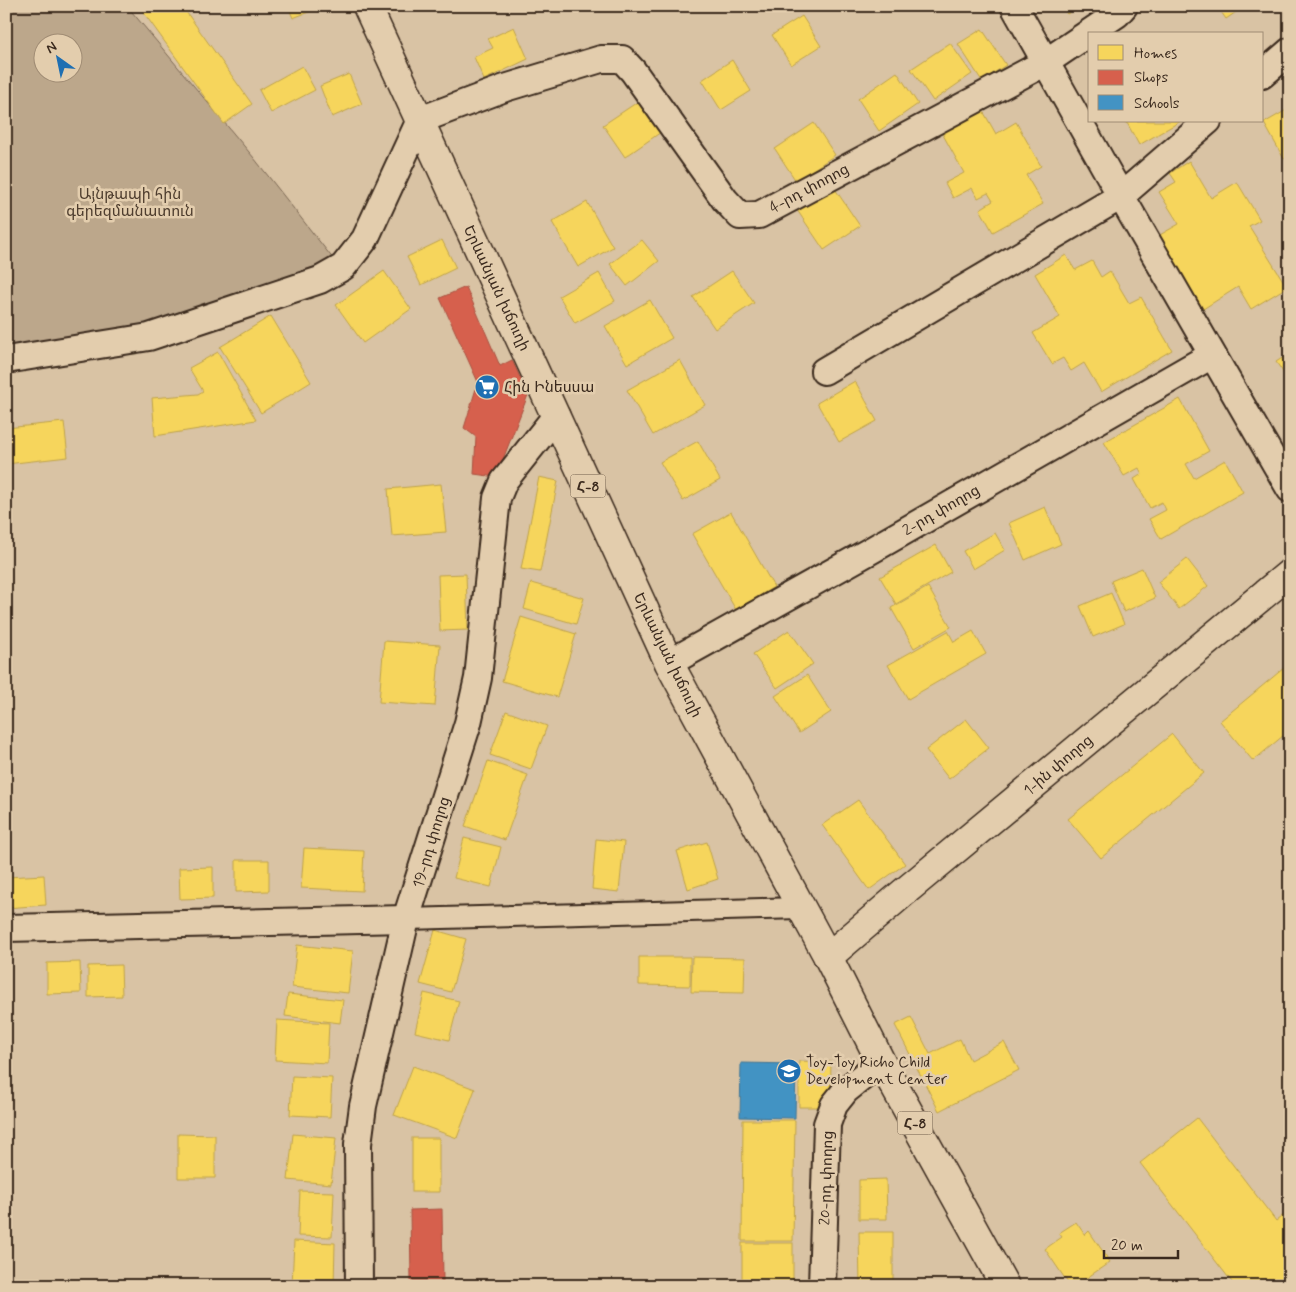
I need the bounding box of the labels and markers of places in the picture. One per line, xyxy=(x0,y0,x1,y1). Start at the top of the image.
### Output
supermarket icon: Հին Ինեսսա xyxy=(474,374,500,400)
place label: Հին Ինեսսա xyxy=(504,378,594,398)
place label: Toy-Toy Richo Child Development Center xyxy=(806,1053,948,1090)
school or university icon: Toy-Toy Richo Child Development Center xyxy=(776,1058,802,1084)

